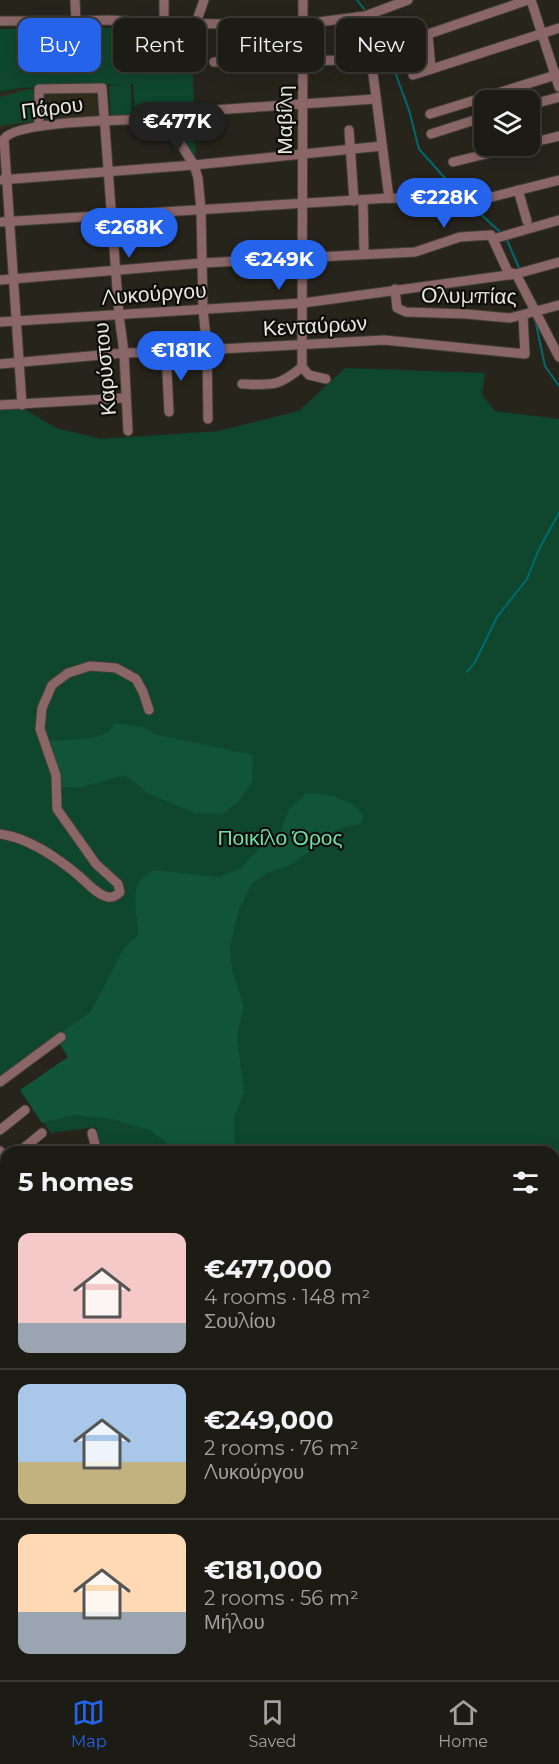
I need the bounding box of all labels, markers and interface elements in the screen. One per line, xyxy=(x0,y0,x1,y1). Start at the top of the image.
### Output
chip: Buy xyxy=(18,18,101,72)
chip: Rent xyxy=(113,18,206,72)
chip: Filters xyxy=(218,18,324,72)
chip: New xyxy=(336,18,426,72)
street label: Μαβίλη xyxy=(272,85,297,155)
map controls xyxy=(474,90,540,156)
button: layers xyxy=(474,90,540,156)
street label: Πάρου xyxy=(19,91,84,124)
pin: €477K xyxy=(135,102,219,153)
text: €477K xyxy=(143,109,211,133)
pin: €228K xyxy=(402,178,486,229)
text: €228K xyxy=(410,185,478,209)
pin: €268K xyxy=(87,208,171,259)
text: €268K xyxy=(95,215,163,239)
pin: €249K xyxy=(237,240,321,291)
text: €249K xyxy=(245,247,314,271)
street label: Λυκούργου xyxy=(101,277,207,310)
street label: Ολυμπίας xyxy=(421,282,517,309)
street label: Κενταύρων xyxy=(262,310,368,341)
street label: Καρύστου xyxy=(88,321,121,417)
pin: €181K xyxy=(139,331,223,382)
text: €181K xyxy=(151,338,211,362)
park label: Ποικίλο Όρος xyxy=(217,825,343,850)
text: 5 homes xyxy=(18,1166,134,1198)
icon: filters xyxy=(509,1166,542,1199)
text: €477,000 xyxy=(204,1253,332,1285)
icon: home xyxy=(66,1257,138,1329)
text: 4 rooms · 148 m² xyxy=(204,1285,370,1309)
text: Σουλίου xyxy=(204,1309,276,1333)
text: €249,000 xyxy=(204,1404,334,1436)
icon: home xyxy=(66,1408,138,1480)
text: 2 rooms · 76 m² xyxy=(204,1436,359,1460)
text: Λυκούργου xyxy=(204,1460,304,1484)
text: €181,000 xyxy=(204,1554,322,1586)
icon: home xyxy=(66,1558,138,1630)
text: 2 rooms · 56 m² xyxy=(204,1586,359,1610)
text: Μήλου xyxy=(204,1610,265,1634)
tab: Map xyxy=(71,1696,107,1751)
tab: Saved xyxy=(248,1696,296,1751)
tab: Home xyxy=(438,1696,488,1751)

